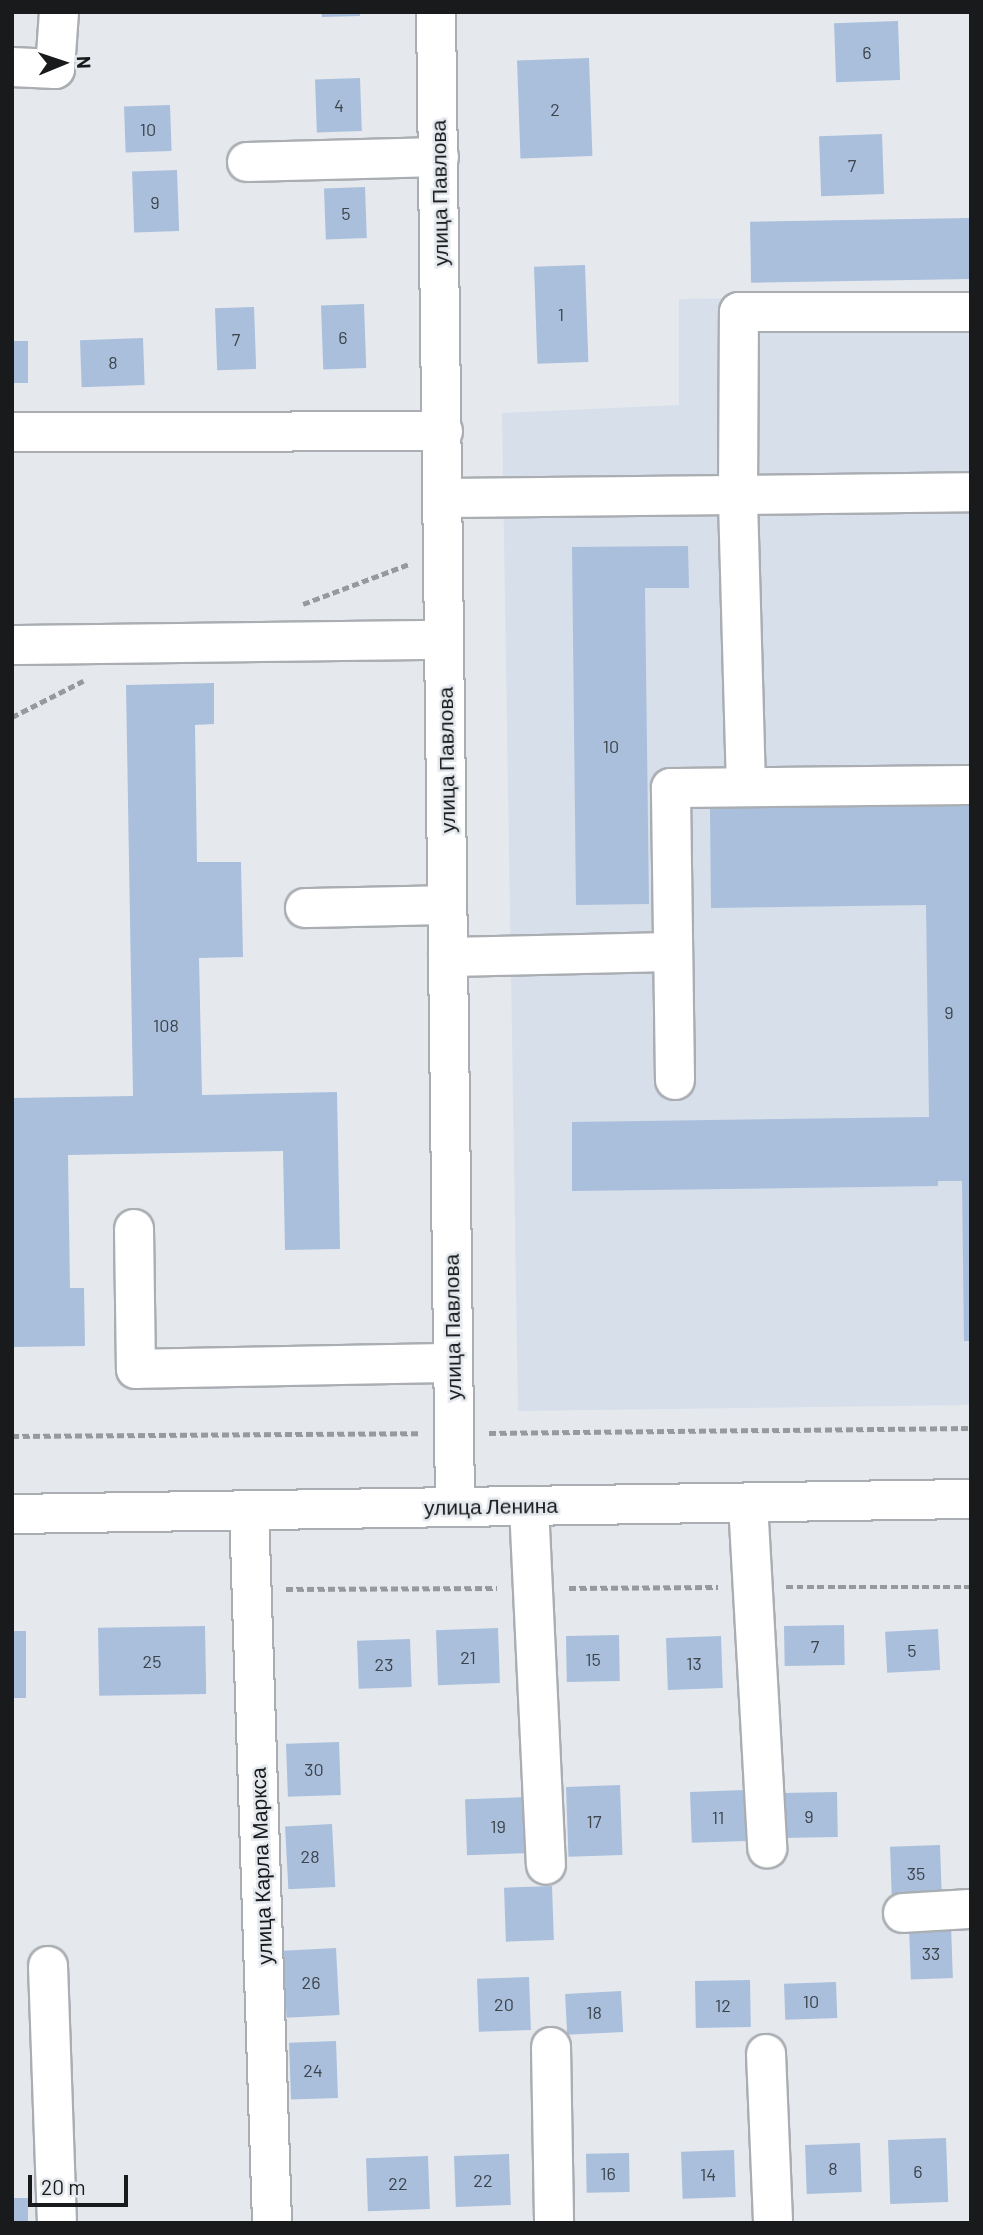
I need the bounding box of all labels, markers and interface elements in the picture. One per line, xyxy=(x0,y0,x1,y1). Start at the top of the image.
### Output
north arrow xyxy=(28,28,98,98)
house number: 6 xyxy=(862,41,872,63)
text: N xyxy=(73,56,96,69)
house number: 4 xyxy=(334,94,344,116)
house number: 2 xyxy=(550,98,560,120)
house number: 10 xyxy=(140,118,156,140)
street label: улица Павлова xyxy=(425,120,453,266)
house number: 7 xyxy=(848,154,856,176)
house number: 9 xyxy=(150,191,160,213)
house number: 5 xyxy=(341,202,351,224)
house number: 1 xyxy=(558,303,564,325)
house number: 6 xyxy=(338,326,348,348)
house number: 7 xyxy=(232,328,240,350)
house number: 8 xyxy=(108,351,118,373)
street label: улица Павлова xyxy=(432,687,460,833)
house number: 10 xyxy=(603,735,619,757)
house number: 9 xyxy=(944,1001,954,1023)
house number: 108 xyxy=(153,1014,179,1036)
street label: улица Павлова xyxy=(438,1254,466,1400)
street label: улица Ленина xyxy=(424,1492,558,1520)
house number: 7 xyxy=(811,1635,819,1657)
house number: 5 xyxy=(907,1639,917,1661)
house number: 21 xyxy=(460,1646,476,1668)
house number: 15 xyxy=(585,1648,601,1670)
house number: 25 xyxy=(143,1650,161,1672)
house number: 13 xyxy=(686,1652,702,1674)
house number: 23 xyxy=(375,1653,393,1675)
house number: 30 xyxy=(304,1758,324,1780)
street label: улица Карла Маркса xyxy=(245,1767,277,1965)
house number: 9 xyxy=(804,1805,814,1827)
house number: 11 xyxy=(712,1806,724,1828)
house number: 17 xyxy=(587,1810,601,1832)
house number: 19 xyxy=(490,1815,506,1837)
house number: 28 xyxy=(300,1845,320,1867)
house number: 35 xyxy=(907,1862,925,1884)
house number: 33 xyxy=(922,1942,940,1964)
house number: 26 xyxy=(302,1971,320,1993)
house number: 10 xyxy=(803,1990,819,2012)
house number: 20 xyxy=(494,1993,514,2015)
house number: 12 xyxy=(715,1994,731,2016)
house number: 18 xyxy=(586,2001,602,2023)
house number: 24 xyxy=(303,2059,323,2081)
house number: 8 xyxy=(828,2157,838,2179)
house number: 6 xyxy=(913,2160,923,2182)
scale bar xyxy=(32,2162,131,2206)
house number: 16 xyxy=(600,2162,616,2184)
house number: 14 xyxy=(700,2163,716,2185)
house number: 22 xyxy=(473,2169,493,2191)
house number: 22 xyxy=(388,2172,408,2194)
text: 20 m xyxy=(41,2174,86,2199)

